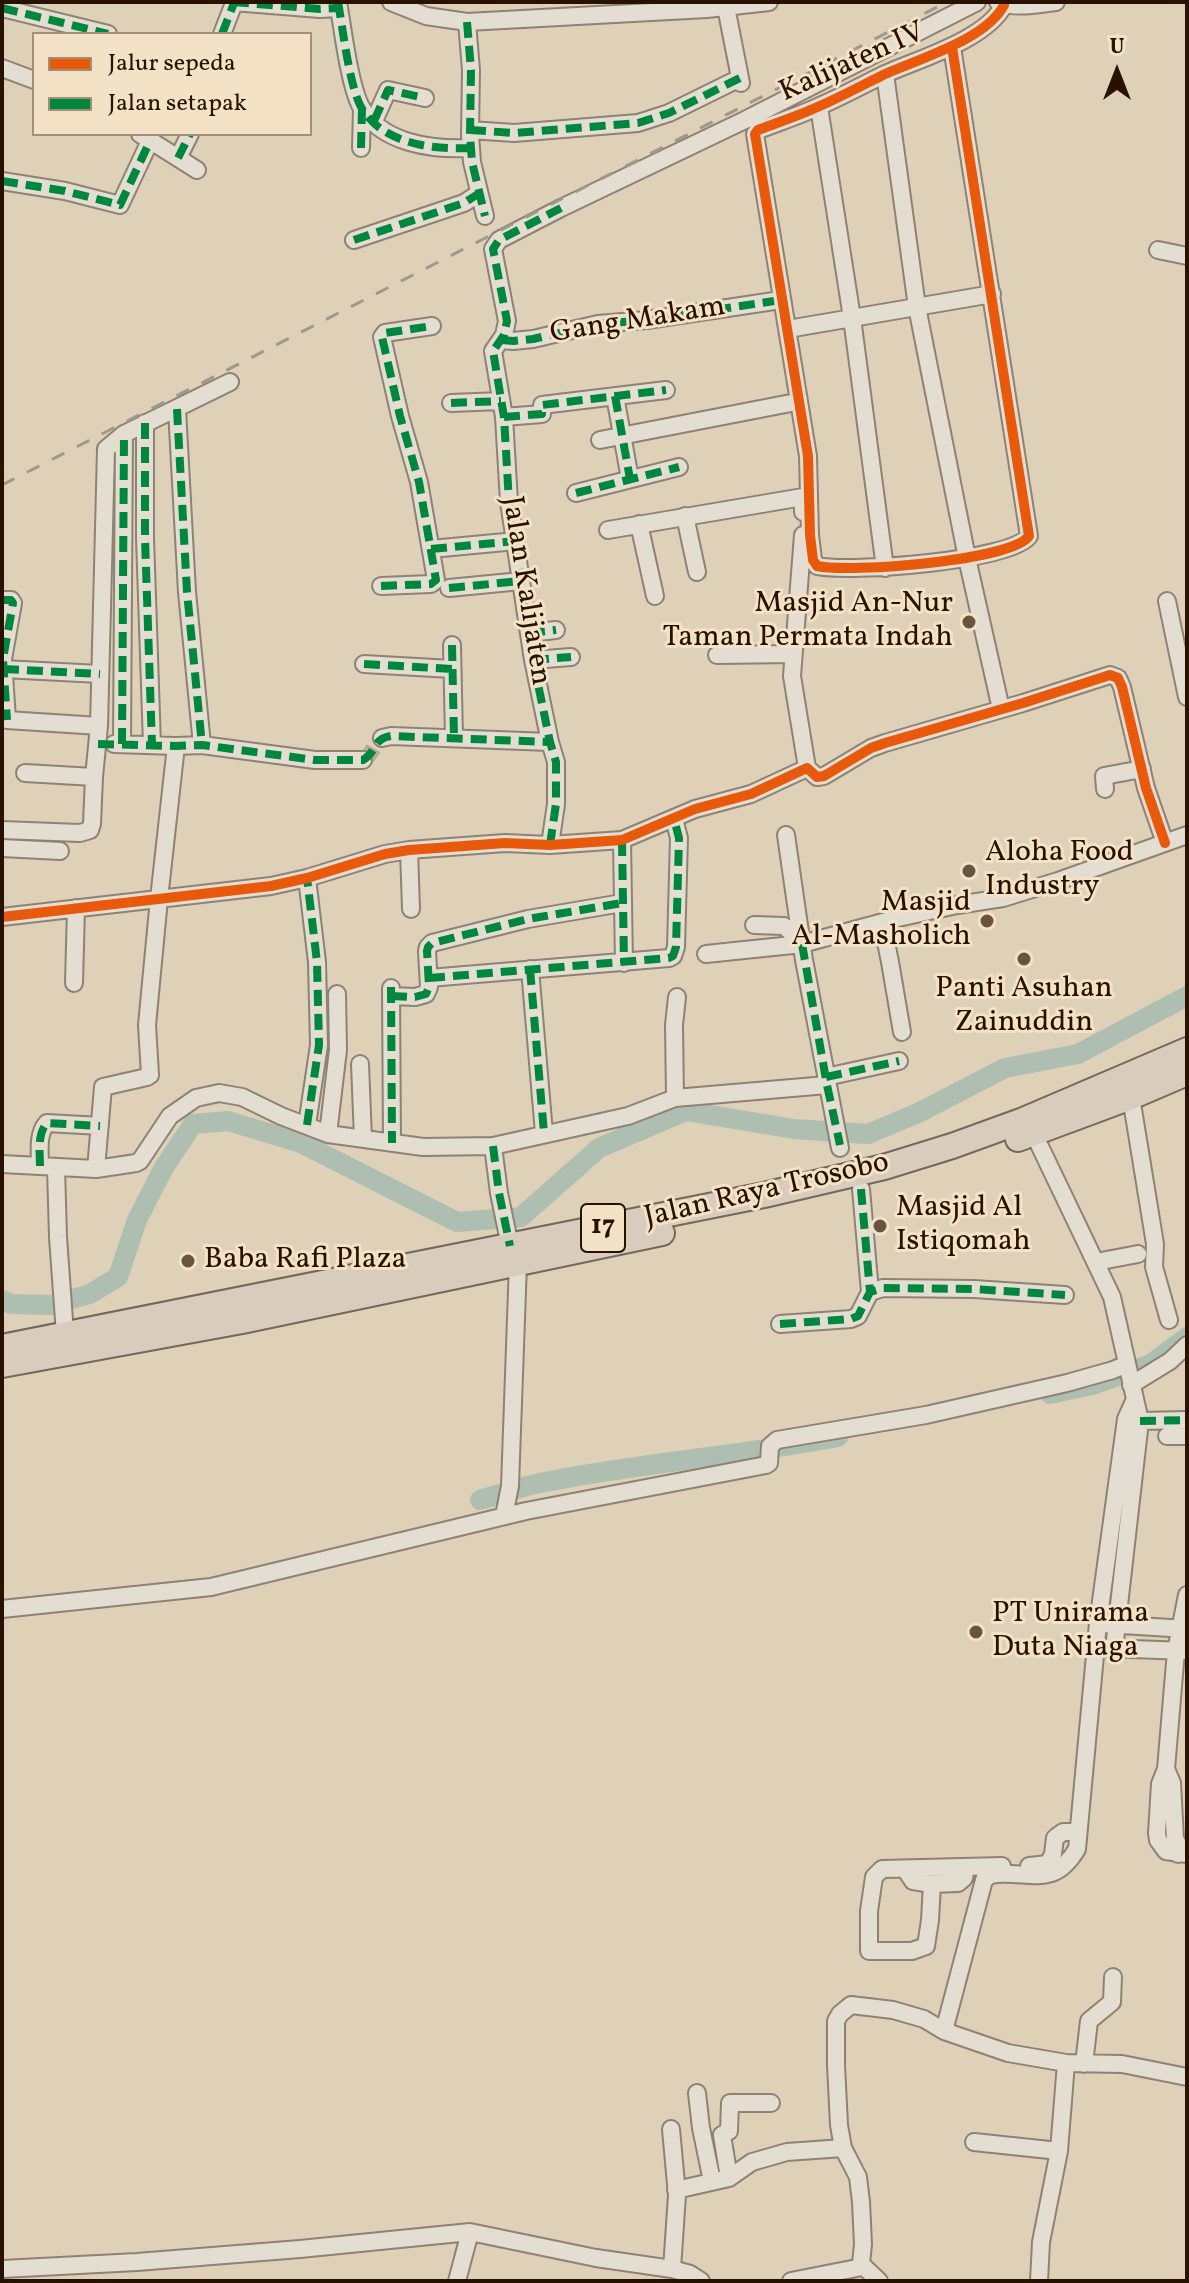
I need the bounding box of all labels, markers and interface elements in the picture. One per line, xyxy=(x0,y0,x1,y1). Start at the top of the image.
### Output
street label: Kalijaten IV xyxy=(775,16,931,112)
legend xyxy=(32,32,312,136)
north arrow xyxy=(1077,32,1157,112)
text: U xyxy=(1109,32,1125,63)
text: Jalur sepeda xyxy=(108,47,236,81)
text: Jalan setapak xyxy=(108,87,247,121)
street label: Gang Makam xyxy=(548,290,728,354)
street label: Jalan Kalijaten xyxy=(491,494,557,688)
place label: Masjid An-Nur Taman Permata Indah xyxy=(663,587,953,658)
marker: Masjid An-Nur Taman Permata Indah xyxy=(960,613,978,631)
place label: Aloha Food Industry xyxy=(985,836,1134,906)
marker: Aloha Food Industry xyxy=(960,862,978,880)
place label: Masjid Al-Masholich xyxy=(791,886,971,956)
marker: Masjid Al-Masholich xyxy=(978,912,996,930)
marker: Panti Asuhan Zainuddin xyxy=(1015,950,1033,968)
place label: Panti Asuhan Zainuddin xyxy=(935,972,1113,1042)
street label: Jalan Raya Trosobo xyxy=(641,1146,893,1238)
place label: Masjid Al Istiqomah xyxy=(896,1191,1031,1262)
road number: 17 xyxy=(581,1204,625,1252)
marker: Masjid Al Istiqomah xyxy=(871,1217,889,1235)
place label: Baba Rafi Plaza xyxy=(204,1243,407,1279)
marker: Baba Rafi Plaza xyxy=(179,1252,197,1270)
place label: PT Unirama Duta Niaga xyxy=(992,1597,1149,1668)
marker: PT Unirama Duta Niaga xyxy=(967,1623,985,1641)

